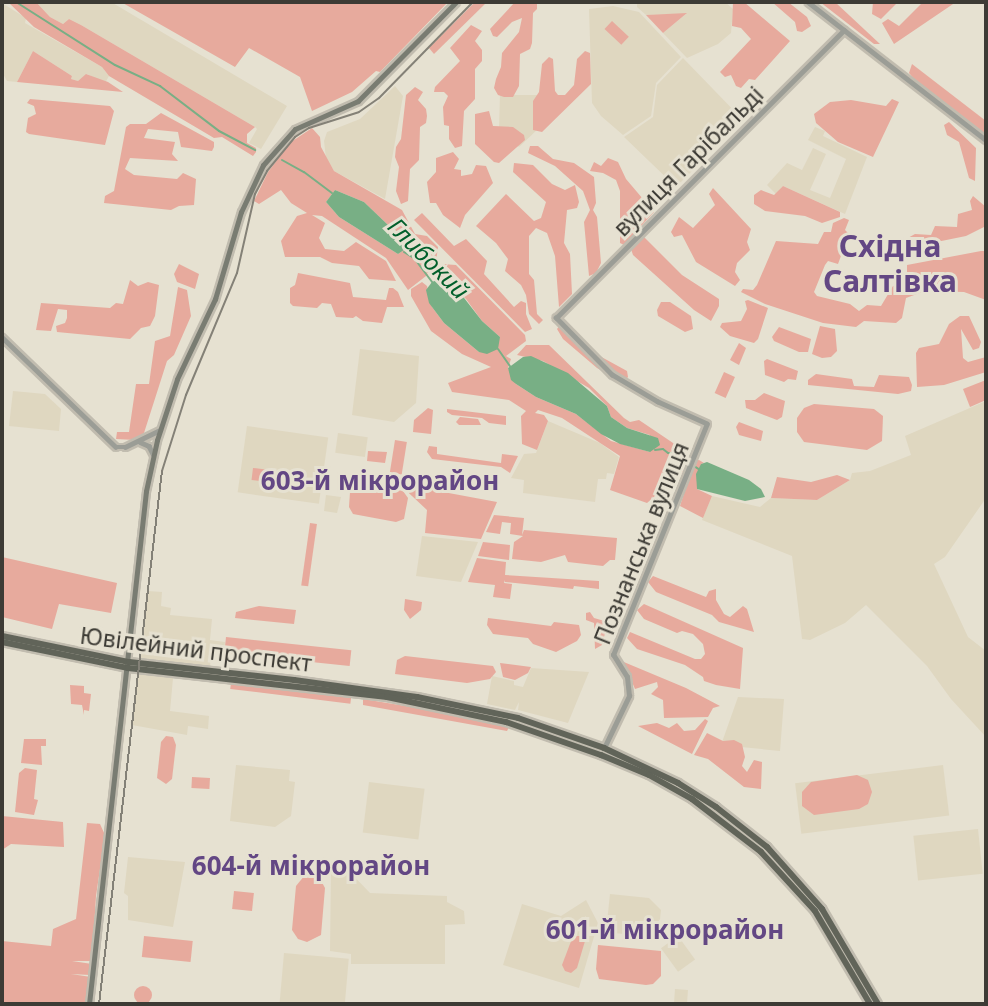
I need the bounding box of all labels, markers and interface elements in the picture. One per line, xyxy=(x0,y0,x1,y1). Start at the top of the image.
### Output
street label: вулиця Гарібальді xyxy=(607,80,769,242)
water label: Глибокий xyxy=(383,212,475,304)
district label: Східна Салтівка xyxy=(823,228,957,298)
street label: Познанська вулиця xyxy=(588,438,694,648)
district label: 603-й мікрорайон xyxy=(261,465,499,497)
street label: Ювілейний проспект xyxy=(78,621,314,677)
district label: 604-й мікрорайон xyxy=(192,850,430,882)
district label: 601-й мікрорайон xyxy=(546,914,784,946)

